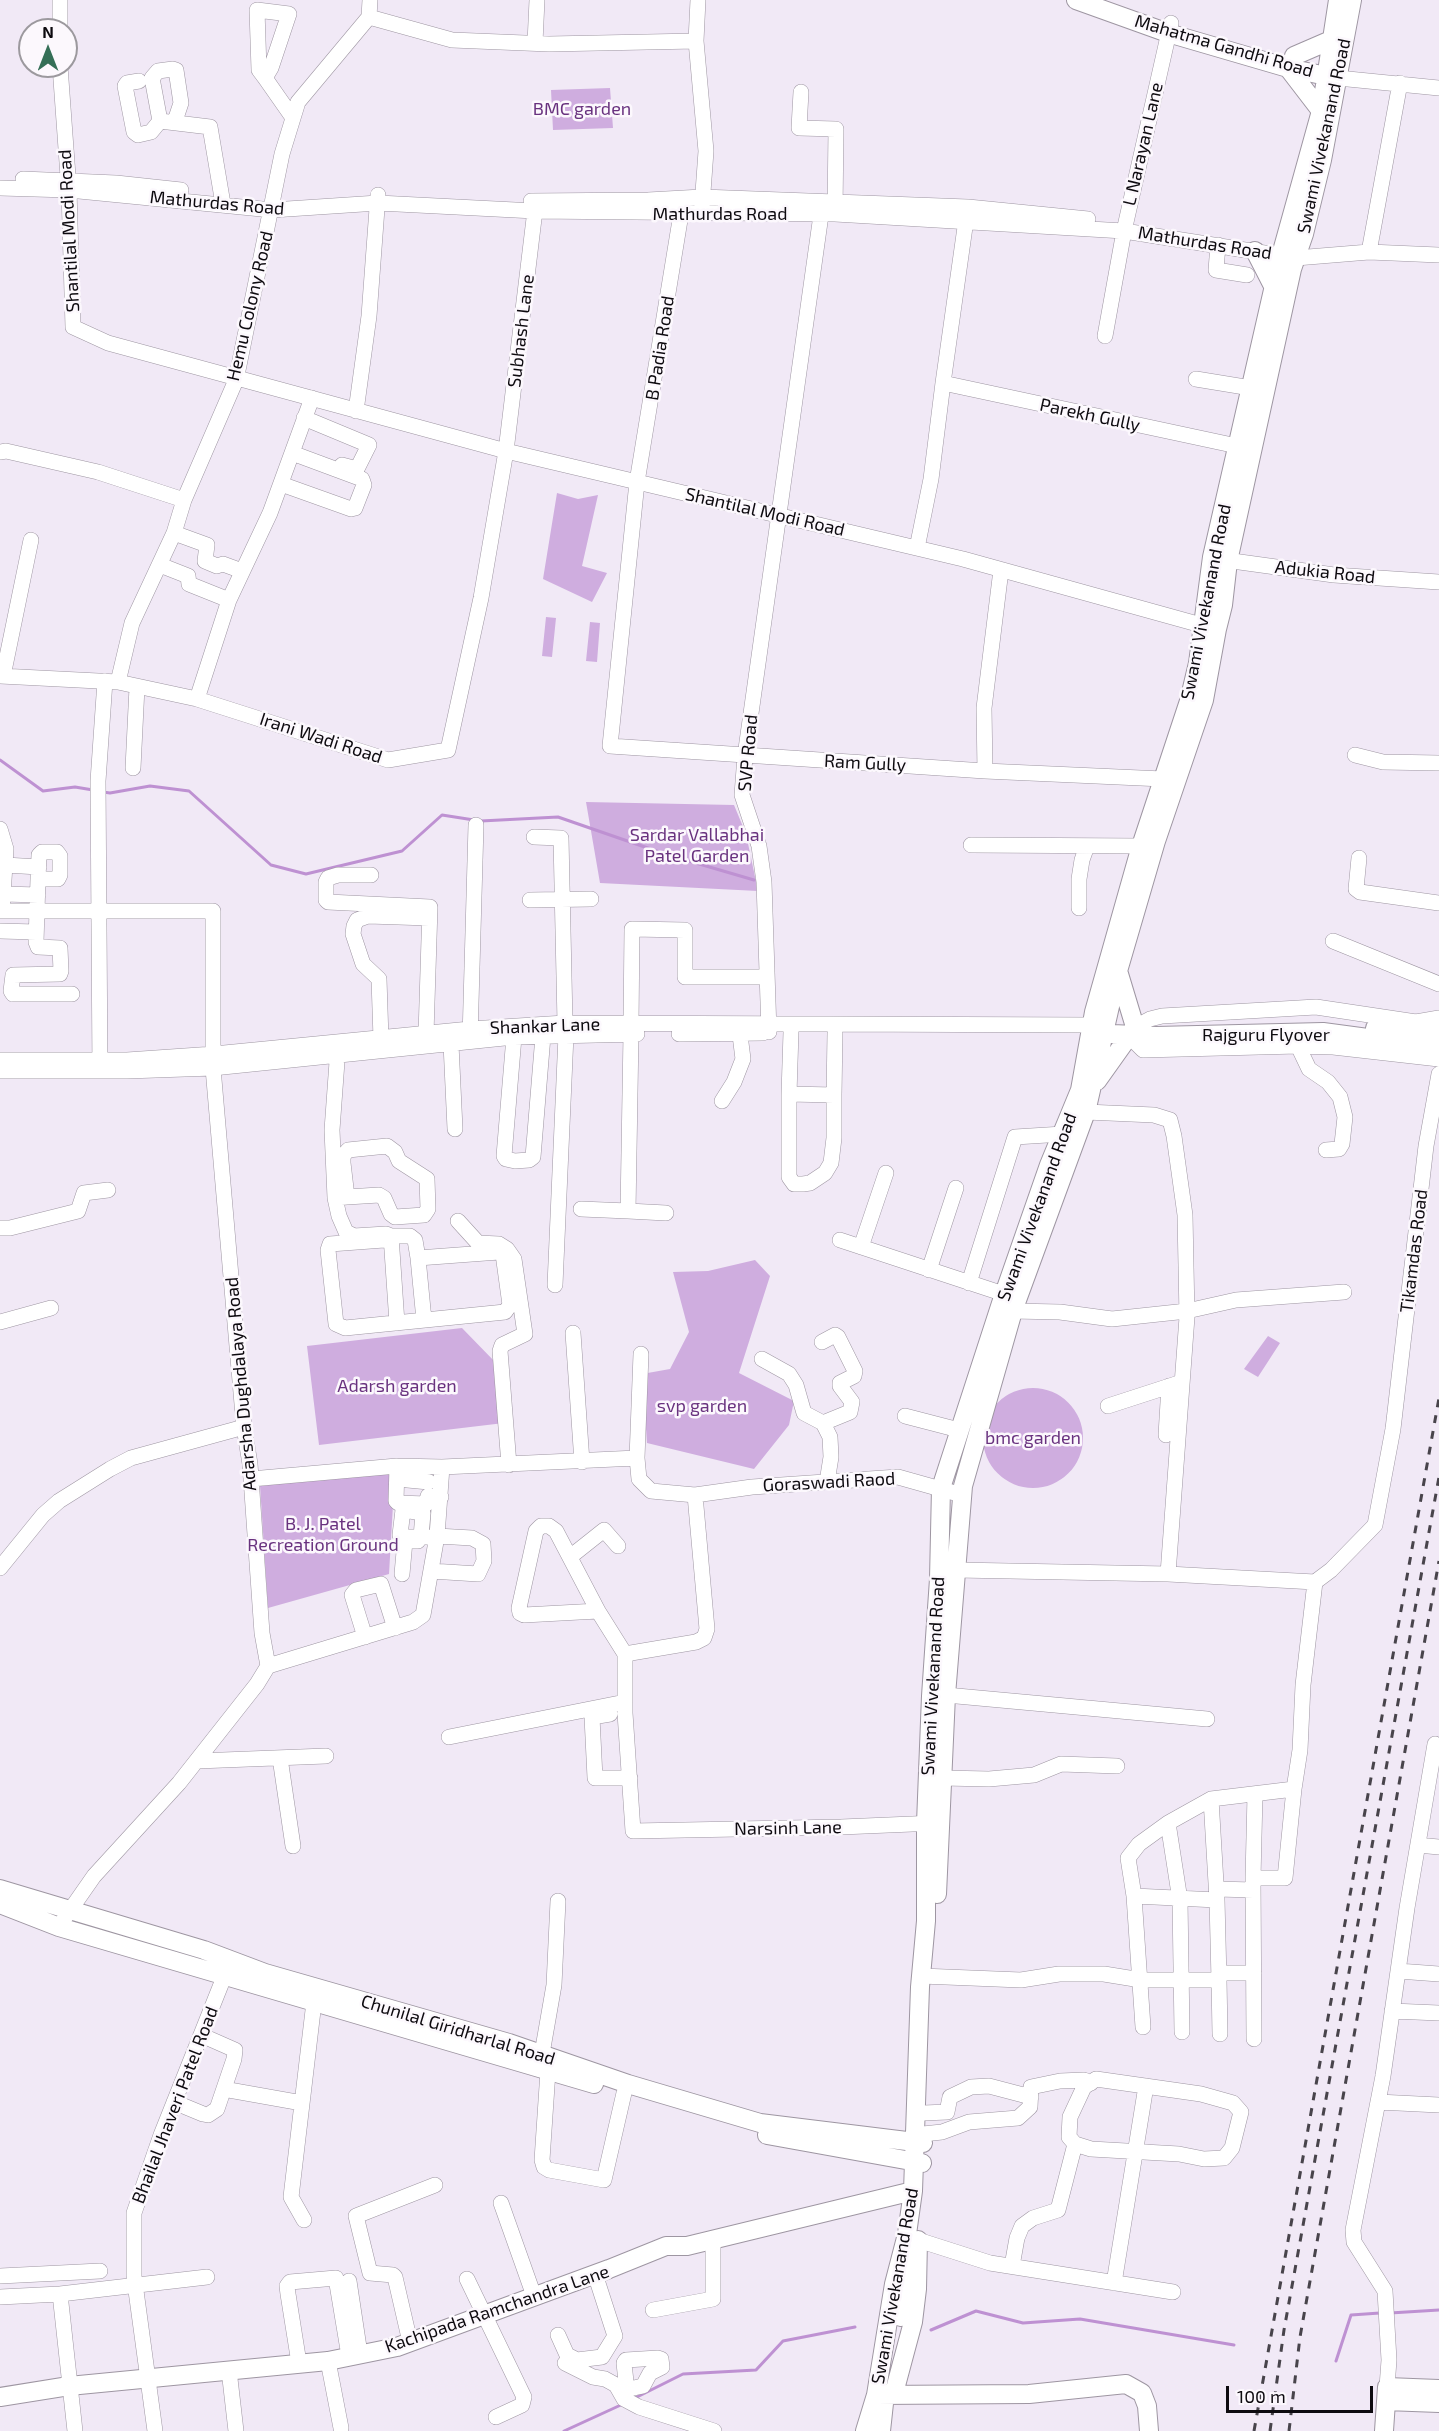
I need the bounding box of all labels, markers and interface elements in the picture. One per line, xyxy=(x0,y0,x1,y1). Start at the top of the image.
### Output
street label: Mahatma Gandhi Road xyxy=(1132,10,1316,82)
north arrow xyxy=(18,18,78,78)
text: N xyxy=(42,22,54,41)
street label: Swami Vivekanand Road xyxy=(1293,36,1355,236)
street label: L Narayan Lane xyxy=(1118,80,1168,208)
park label: BMC garden xyxy=(533,98,631,120)
street label: Shantilal Modi Road xyxy=(54,149,84,313)
street label: Mathurdas Road xyxy=(149,186,285,220)
street label: Mathurdas Road xyxy=(652,203,788,225)
street label: Mathurdas Road xyxy=(1137,222,1273,264)
street label: Hemu Colony Road xyxy=(222,229,278,383)
street label: Subhash Lane xyxy=(503,273,539,389)
street label: B Padia Road xyxy=(641,294,679,402)
street label: Parekh Gully xyxy=(1038,394,1142,436)
street label: Shantilal Modi Road xyxy=(683,483,847,541)
street label: Swami Vivekanand Road xyxy=(1176,502,1236,702)
street label: Adukia Road xyxy=(1274,556,1376,588)
street label: Irani Wadi Road xyxy=(257,708,385,768)
street label: SVP Road xyxy=(734,714,762,792)
street label: Ram Gully xyxy=(823,750,907,776)
park label: Sardar Vallabhai Patel Garden xyxy=(630,824,764,866)
street label: Shankar Lane xyxy=(489,1013,601,1039)
street label: Rajguru Flyover xyxy=(1202,1024,1330,1046)
street label: Swami Vivekanand Road xyxy=(993,1110,1081,1304)
street label: Tikamdas Road xyxy=(1396,1188,1432,1314)
street label: Adarsha Dughdalaya Road xyxy=(221,1276,261,1492)
park label: Adarsh garden xyxy=(337,1375,457,1397)
park label: svp garden xyxy=(657,1395,747,1417)
park label: bmc garden xyxy=(985,1427,1081,1449)
street label: Goraswadi Raod xyxy=(762,1468,896,1496)
park label: B. J. Patel Recreation Ground xyxy=(247,1513,399,1556)
street label: Swami Vivekanand Road xyxy=(917,1576,949,1776)
street label: Narsinh Lane xyxy=(734,1816,842,1840)
street label: Chunilal Giridharlal Road xyxy=(358,1990,558,2070)
street label: Bhailal Jhaveri Patel Road xyxy=(127,2003,223,2207)
street label: Swami Vivekanand Road xyxy=(867,2186,923,2386)
street label: Kachipada Ramchandra Lane xyxy=(382,2260,612,2358)
scale bar xyxy=(1229,2374,1376,2412)
text: 100 m xyxy=(1237,2385,1286,2407)

